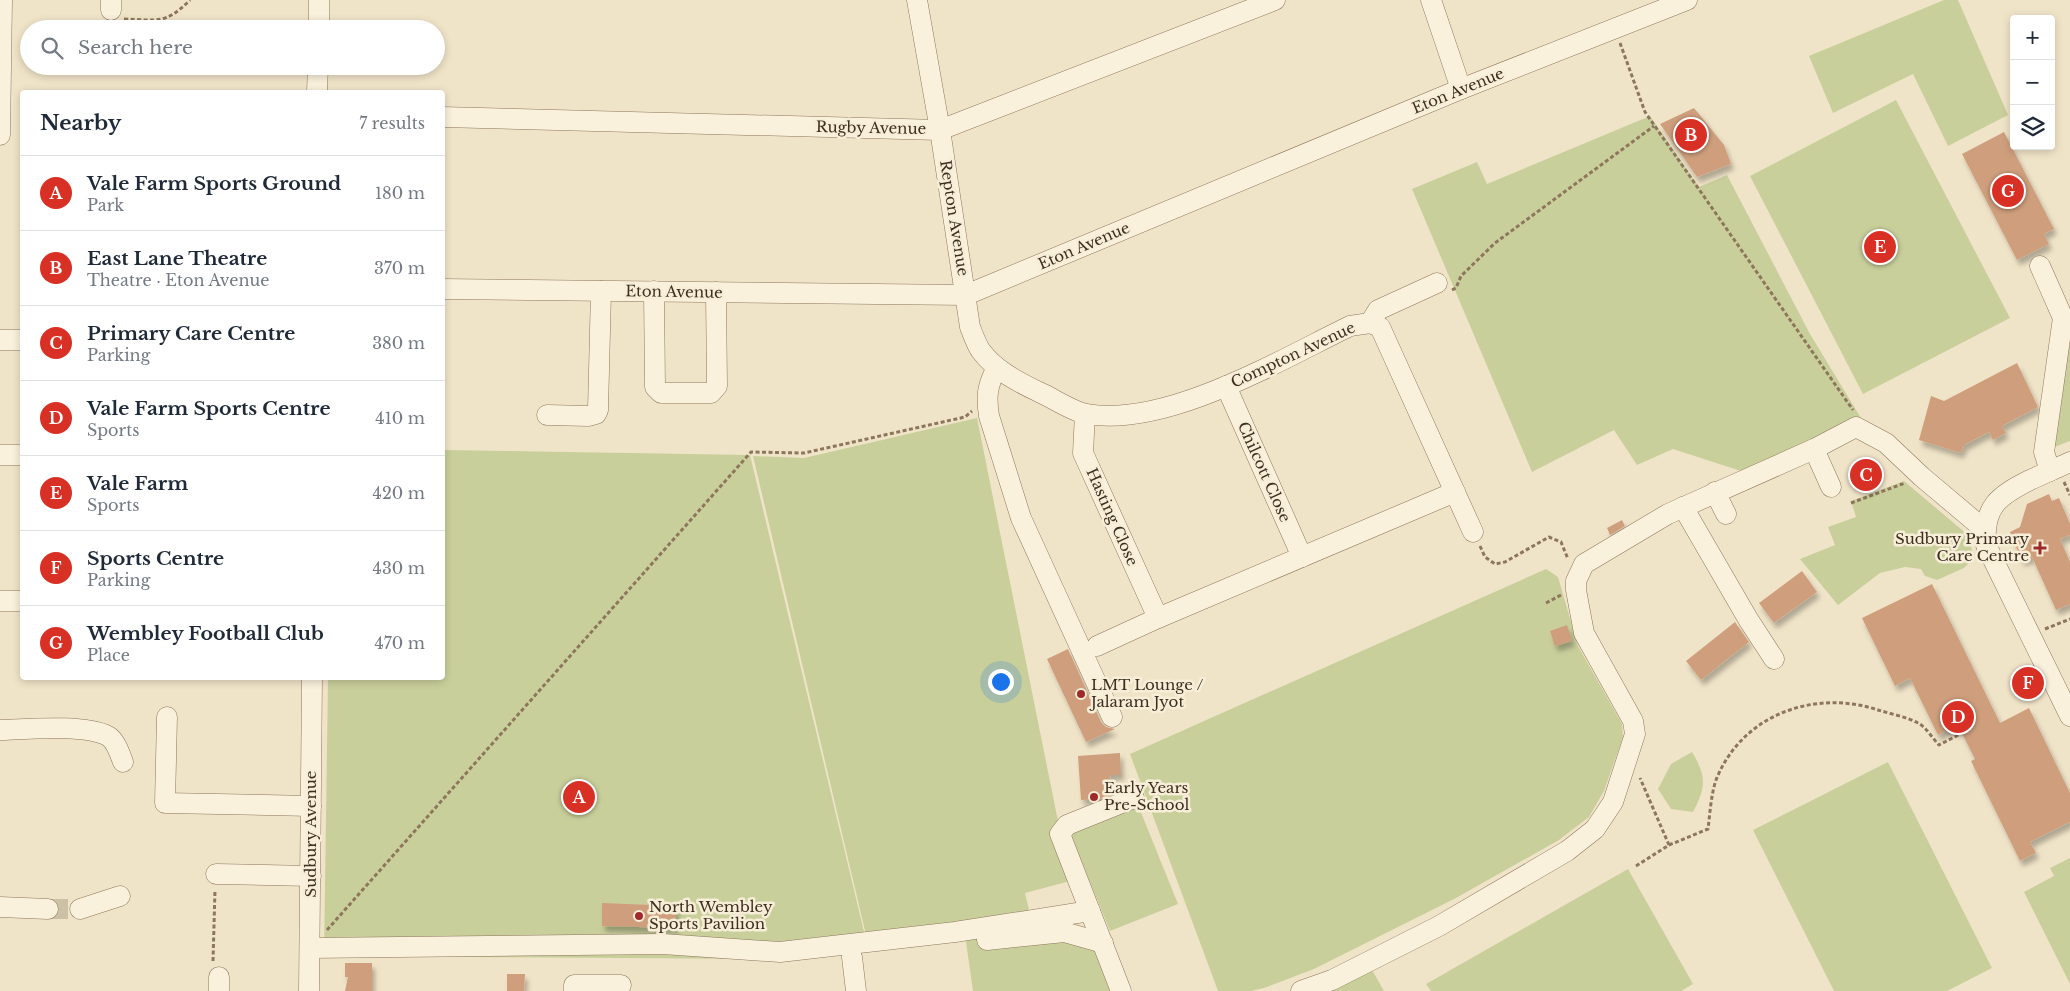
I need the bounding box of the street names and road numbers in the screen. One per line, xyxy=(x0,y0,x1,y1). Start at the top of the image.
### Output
street label: Eton Avenue xyxy=(1409,63,1507,118)
street label: Rugby Avenue xyxy=(816,117,926,138)
street label: Repton Avenue xyxy=(936,159,973,277)
street label: Eton Avenue xyxy=(1035,218,1132,273)
street label: Eton Avenue xyxy=(625,281,723,302)
street label: Compton Avenue xyxy=(1228,317,1358,392)
street label: Chilcott Close xyxy=(1234,419,1295,525)
street label: Hasting Close xyxy=(1082,465,1143,569)
street label: Sudbury Avenue xyxy=(301,771,320,897)

